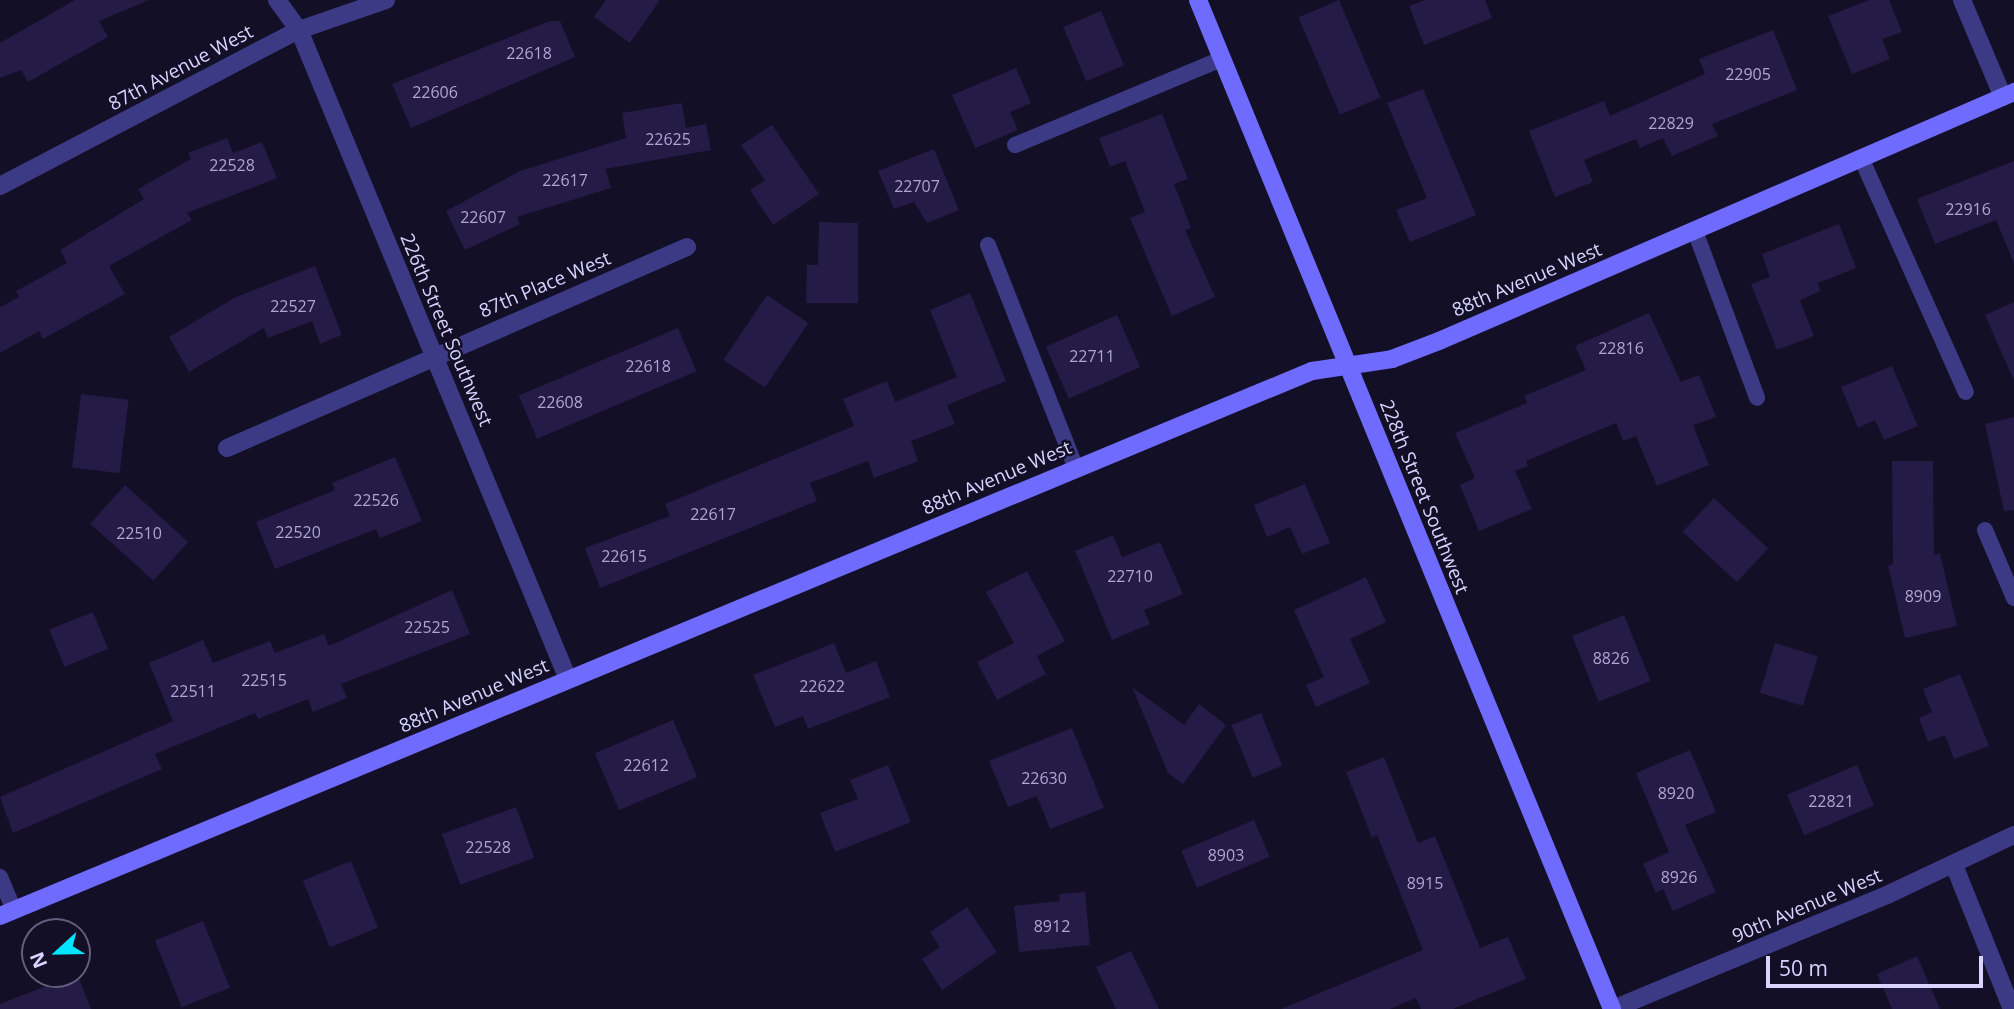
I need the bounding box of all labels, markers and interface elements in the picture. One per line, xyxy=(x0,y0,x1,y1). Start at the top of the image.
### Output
street label: 87th Avenue West xyxy=(105,20,257,116)
house number: 22618 xyxy=(506,43,552,63)
house number: 22905 xyxy=(1725,64,1771,84)
house number: 22606 xyxy=(412,82,458,102)
house number: 22829 xyxy=(1648,113,1694,133)
house number: 22625 xyxy=(645,129,691,149)
house number: 22528 xyxy=(209,155,255,175)
house number: 22617 xyxy=(542,170,588,190)
house number: 22707 xyxy=(894,176,940,196)
house number: 22916 xyxy=(1945,199,1991,219)
house number: 22607 xyxy=(460,207,506,227)
street label: 226th Street Southwest xyxy=(395,230,497,430)
street label: 88th Avenue West xyxy=(1449,238,1605,322)
street label: 87th Place West xyxy=(476,247,614,323)
house number: 22527 xyxy=(270,296,316,316)
house number: 22816 xyxy=(1598,338,1644,358)
house number: 22711 xyxy=(1069,346,1115,366)
house number: 22618 xyxy=(625,356,671,376)
house number: 22608 xyxy=(537,392,583,412)
street label: 228th Street Southwest xyxy=(1375,397,1473,597)
street label: 88th Avenue West xyxy=(919,436,1075,520)
house number: 22526 xyxy=(353,490,399,510)
house number: 22617 xyxy=(690,504,736,524)
house number: 22520 xyxy=(275,522,321,542)
house number: 22510 xyxy=(116,523,162,543)
house number: 22615 xyxy=(601,546,647,566)
house number: 22710 xyxy=(1107,566,1153,586)
house number: 8909 xyxy=(1905,586,1941,606)
house number: 22525 xyxy=(404,617,450,637)
house number: 8826 xyxy=(1593,648,1629,668)
street label: 88th Avenue West xyxy=(396,654,552,738)
house number: 22515 xyxy=(241,670,287,690)
house number: 22622 xyxy=(799,676,845,696)
house number: 22511 xyxy=(170,681,216,701)
house number: 22612 xyxy=(623,755,669,775)
house number: 22630 xyxy=(1021,768,1067,788)
house number: 8920 xyxy=(1658,783,1694,803)
house number: 22821 xyxy=(1808,791,1854,811)
house number: 22528 xyxy=(465,837,511,857)
house number: 8903 xyxy=(1208,845,1244,865)
street label: 90th Avenue West xyxy=(1729,864,1885,948)
house number: 8926 xyxy=(1661,867,1697,887)
house number: 8915 xyxy=(1407,873,1443,893)
house number: 8912 xyxy=(1034,916,1070,936)
north arrow xyxy=(21,918,91,988)
scale bar xyxy=(1769,942,1986,986)
text: N xyxy=(23,948,53,972)
text: 50 m xyxy=(1779,954,1828,982)

